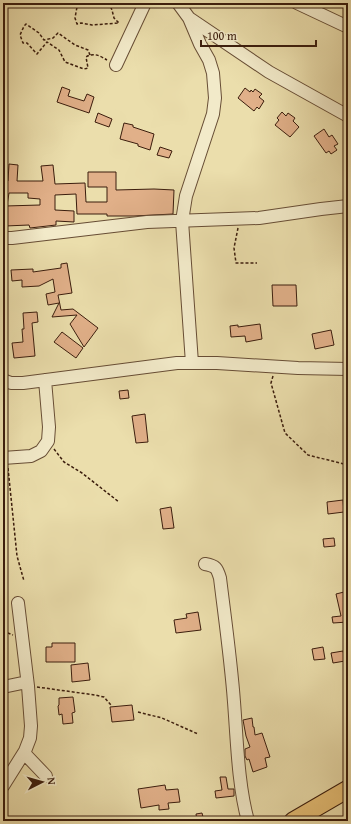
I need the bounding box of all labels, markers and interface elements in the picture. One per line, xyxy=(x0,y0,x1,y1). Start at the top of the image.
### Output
scale bar xyxy=(201,22,316,48)
text: 100 m xyxy=(207,27,237,44)
north arrow xyxy=(22,762,62,802)
text: N xyxy=(44,776,60,786)

